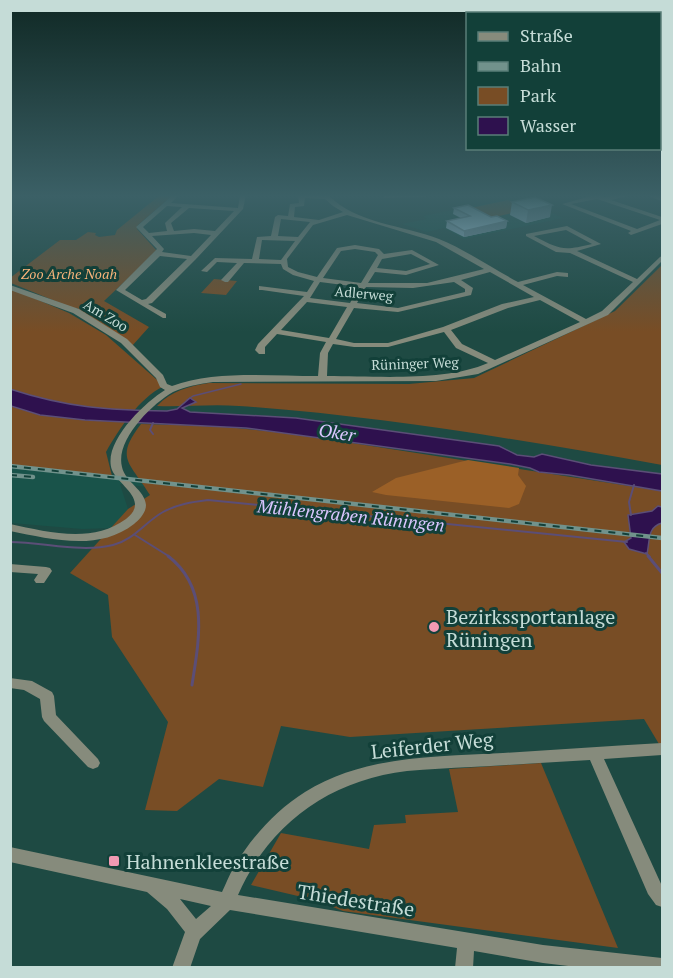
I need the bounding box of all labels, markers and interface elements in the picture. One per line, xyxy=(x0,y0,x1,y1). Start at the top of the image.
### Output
legend xyxy=(466,12,661,150)
text: Straße xyxy=(520,23,573,47)
text: Bahn xyxy=(520,53,562,77)
text: Park xyxy=(520,83,557,107)
text: Wasser xyxy=(520,113,576,137)
park label: Zoo Arche Noah xyxy=(21,264,117,283)
street label: Adlerweg xyxy=(334,281,395,305)
street label: Am Zoo xyxy=(80,294,132,336)
street label: Rüninger Weg xyxy=(371,352,460,374)
water label: Oker xyxy=(317,417,358,447)
water label: Mühlengraben Rüningen xyxy=(255,493,446,537)
place label: Bezirkssportanlage Rüningen xyxy=(446,603,615,653)
marker: Bezirkssportanlage Rüningen xyxy=(427,620,441,634)
street label: Leiferder Weg xyxy=(369,725,495,765)
place label: Hahnenkleestraße xyxy=(126,848,289,875)
marker: Hahnenkleestraße xyxy=(107,854,121,868)
street label: Thiedestraße xyxy=(296,877,416,923)

